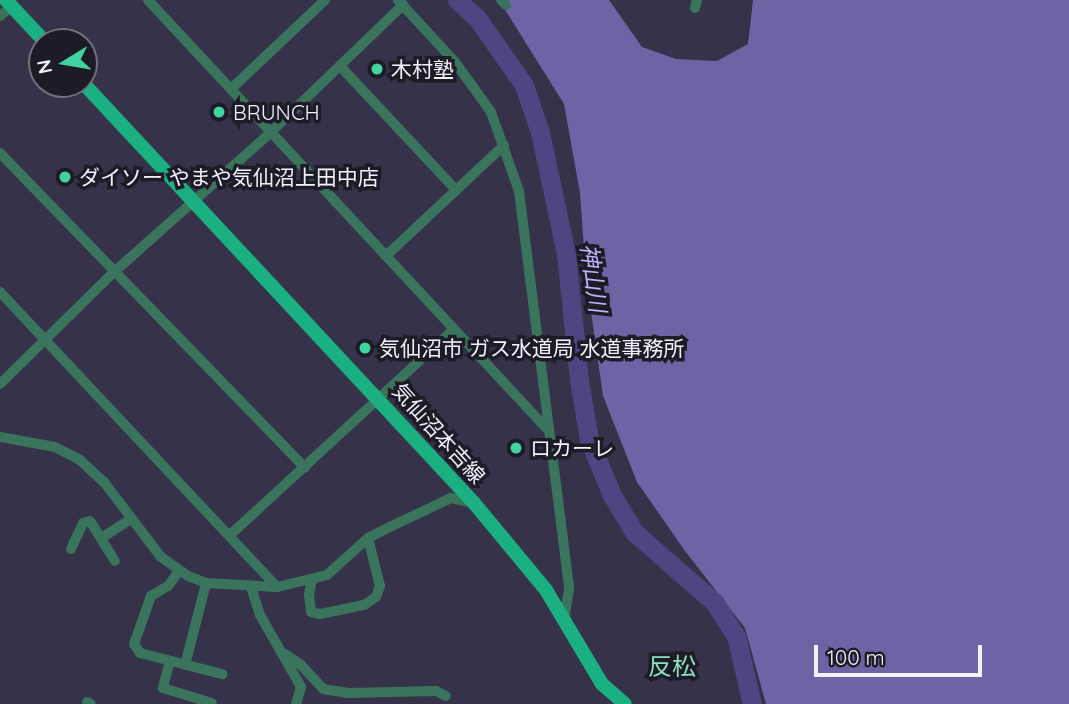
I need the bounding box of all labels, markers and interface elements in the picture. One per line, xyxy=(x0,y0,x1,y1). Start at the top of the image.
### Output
north arrow xyxy=(28,28,98,98)
place label: 木村塾 xyxy=(391,56,454,82)
text: N xyxy=(31,57,57,76)
marker: 木村塾 xyxy=(369,61,385,77)
place label: BRUNCH xyxy=(233,99,320,125)
marker: BRUNCH xyxy=(211,104,227,120)
place label: ダイソー やまや気仙沼上田中店 xyxy=(79,164,379,190)
marker: ダイソー やまや気仙沼上田中店 xyxy=(57,169,73,185)
water label: 神山川 xyxy=(575,242,611,314)
place label: 気仙沼市 ガス水道局 水道事務所 xyxy=(379,335,684,361)
marker: 気仙沼市 ガス水道局 水道事務所 xyxy=(357,340,373,356)
street label: 気仙沼本吉線 xyxy=(387,378,491,488)
place label: ロカーレ xyxy=(530,435,614,461)
marker: ロカーレ xyxy=(508,440,524,456)
scale bar xyxy=(817,630,985,674)
text: 100 m xyxy=(827,644,885,670)
district label: 反松 xyxy=(648,653,696,681)

